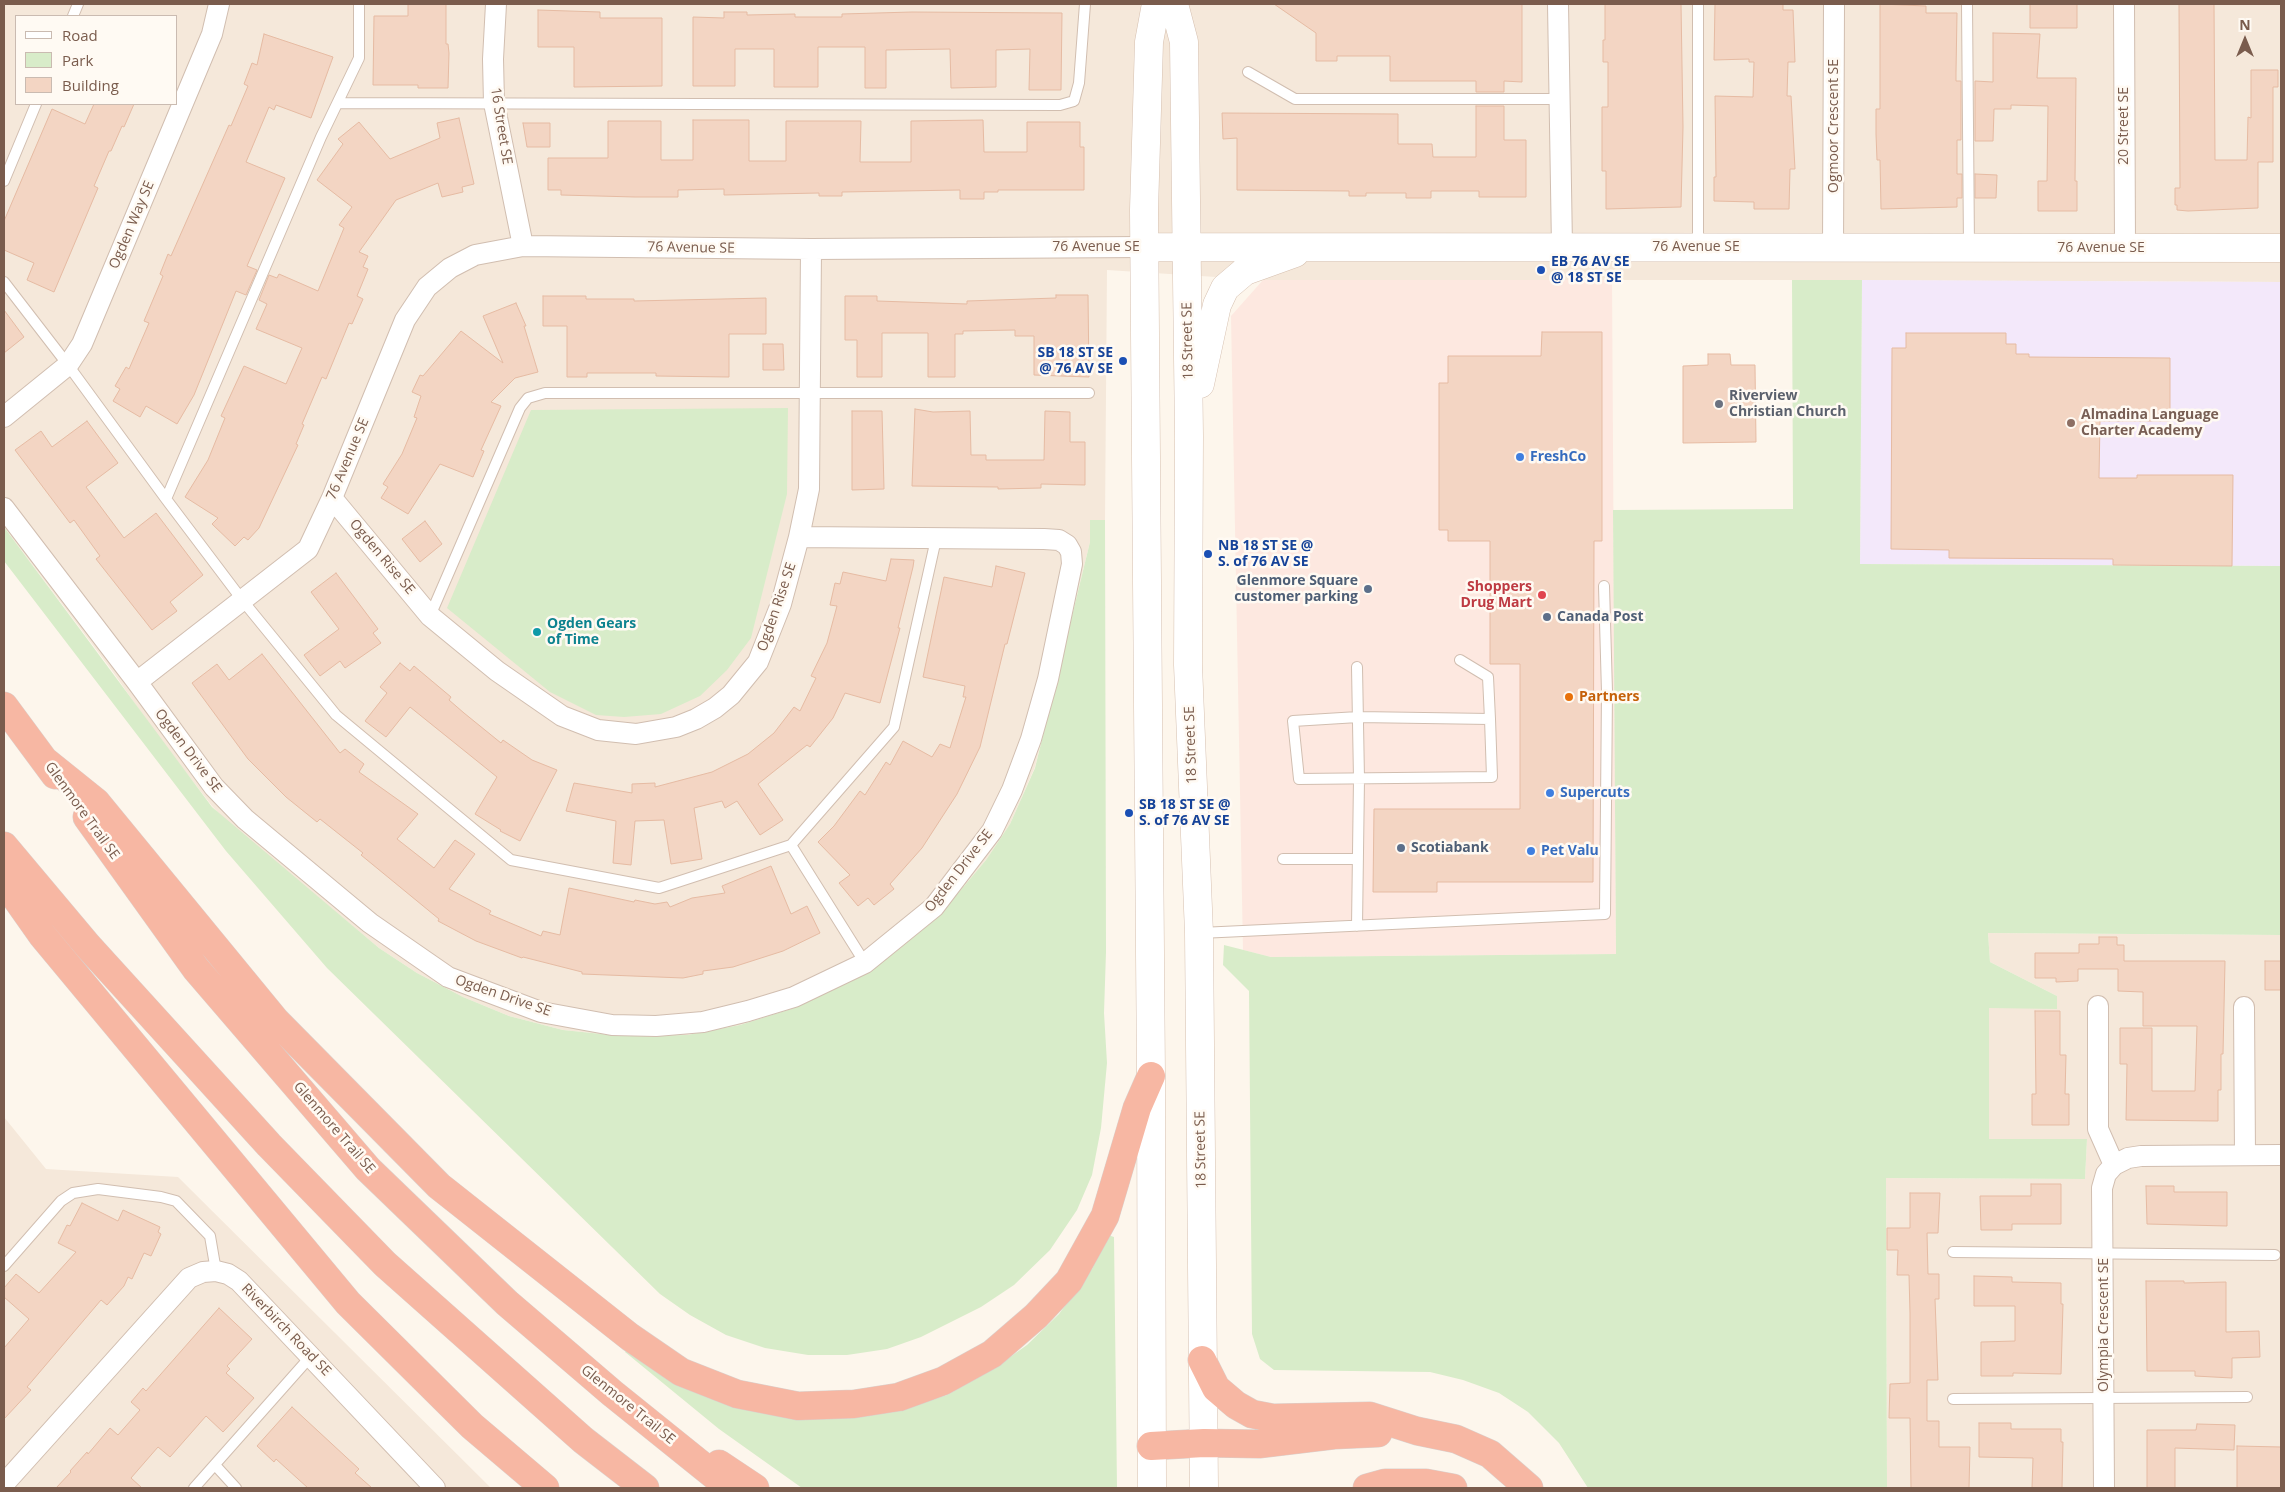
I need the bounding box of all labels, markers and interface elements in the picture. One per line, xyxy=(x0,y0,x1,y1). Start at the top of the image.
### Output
legend xyxy=(15,15,178,105)
north arrow xyxy=(2220,15,2270,65)
text: N xyxy=(2239,15,2251,34)
text: Road xyxy=(62,25,98,45)
text: Park xyxy=(62,50,93,70)
street label: Ogmoor Crescent SE xyxy=(1826,59,1842,193)
text: Building xyxy=(62,75,119,95)
street label: 16 Street SE xyxy=(487,86,515,166)
street label: 20 Street SE xyxy=(2116,87,2132,165)
street label: Ogden Way SE xyxy=(106,178,158,272)
street label: 76 Avenue SE xyxy=(647,239,735,257)
street label: 76 Avenue SE xyxy=(1052,239,1140,255)
street label: 76 Avenue SE xyxy=(1652,239,1740,255)
street label: 76 Avenue SE xyxy=(2057,240,2145,256)
place label: EB 76 AV SE @ 18 ST SE xyxy=(1551,254,1629,286)
marker: EB 76 AV SE @ 18 ST SE xyxy=(1535,264,1547,276)
street label: 18 Street SE xyxy=(1179,302,1197,380)
place label: SB 18 ST SE @ 76 AV SE xyxy=(1038,345,1113,378)
marker: SB 18 ST SE @ 76 AV SE xyxy=(1117,355,1129,367)
place label: Riverview Christian Church xyxy=(1729,388,1846,421)
marker: Riverview Christian Church xyxy=(1713,398,1725,410)
place label: Almadina Language Charter Academy xyxy=(2081,407,2219,440)
street label: 76 Avenue SE xyxy=(323,415,373,503)
marker: Almadina Language Charter Academy xyxy=(2065,417,2077,429)
place label: FreshCo xyxy=(1530,449,1586,465)
marker: FreshCo xyxy=(1514,451,1526,463)
street label: Ogden Rise SE xyxy=(346,516,418,598)
place label: NB 18 ST SE @ S. of 76 AV SE xyxy=(1218,538,1313,570)
marker: NB 18 ST SE @ S. of 76 AV SE xyxy=(1202,548,1214,560)
street label: Ogden Rise SE xyxy=(754,560,800,654)
place label: Glenmore Square customer parking xyxy=(1234,573,1358,606)
place label: Shoppers Drug Mart xyxy=(1460,579,1532,612)
marker: Glenmore Square customer parking xyxy=(1362,583,1374,595)
marker: Shoppers Drug Mart xyxy=(1536,589,1548,601)
place label: Canada Post xyxy=(1557,609,1643,625)
marker: Canada Post xyxy=(1541,611,1553,623)
place label: Ogden Gears of Time xyxy=(547,616,636,648)
marker: Ogden Gears of Time xyxy=(531,626,543,638)
place label: Partners xyxy=(1579,689,1639,705)
marker: Partners xyxy=(1563,691,1575,703)
street label: Ogden Drive SE xyxy=(151,706,225,796)
street label: 18 Street SE xyxy=(1181,706,1201,784)
street label: Glenmore Trail SE xyxy=(41,759,123,863)
place label: Supercuts xyxy=(1560,785,1630,801)
marker: Supercuts xyxy=(1544,787,1556,799)
place label: SB 18 ST SE @ S. of 76 AV SE xyxy=(1139,797,1231,830)
marker: SB 18 ST SE @ S. of 76 AV SE xyxy=(1123,807,1135,819)
street label: Ogden Drive SE xyxy=(921,826,997,916)
place label: Scotiabank xyxy=(1411,840,1489,856)
marker: Scotiabank xyxy=(1395,842,1407,854)
place label: Pet Valu xyxy=(1541,843,1599,859)
marker: Pet Valu xyxy=(1525,845,1537,857)
street label: Ogden Drive SE xyxy=(453,972,553,1020)
street label: Glenmore Trail SE xyxy=(290,1079,378,1177)
street label: 18 Street SE xyxy=(1192,1111,1210,1189)
street label: Olympia Crescent SE xyxy=(2096,1258,2112,1392)
street label: Riverbirch Road SE xyxy=(238,1280,334,1380)
street label: Glenmore Trail SE xyxy=(578,1362,678,1448)

